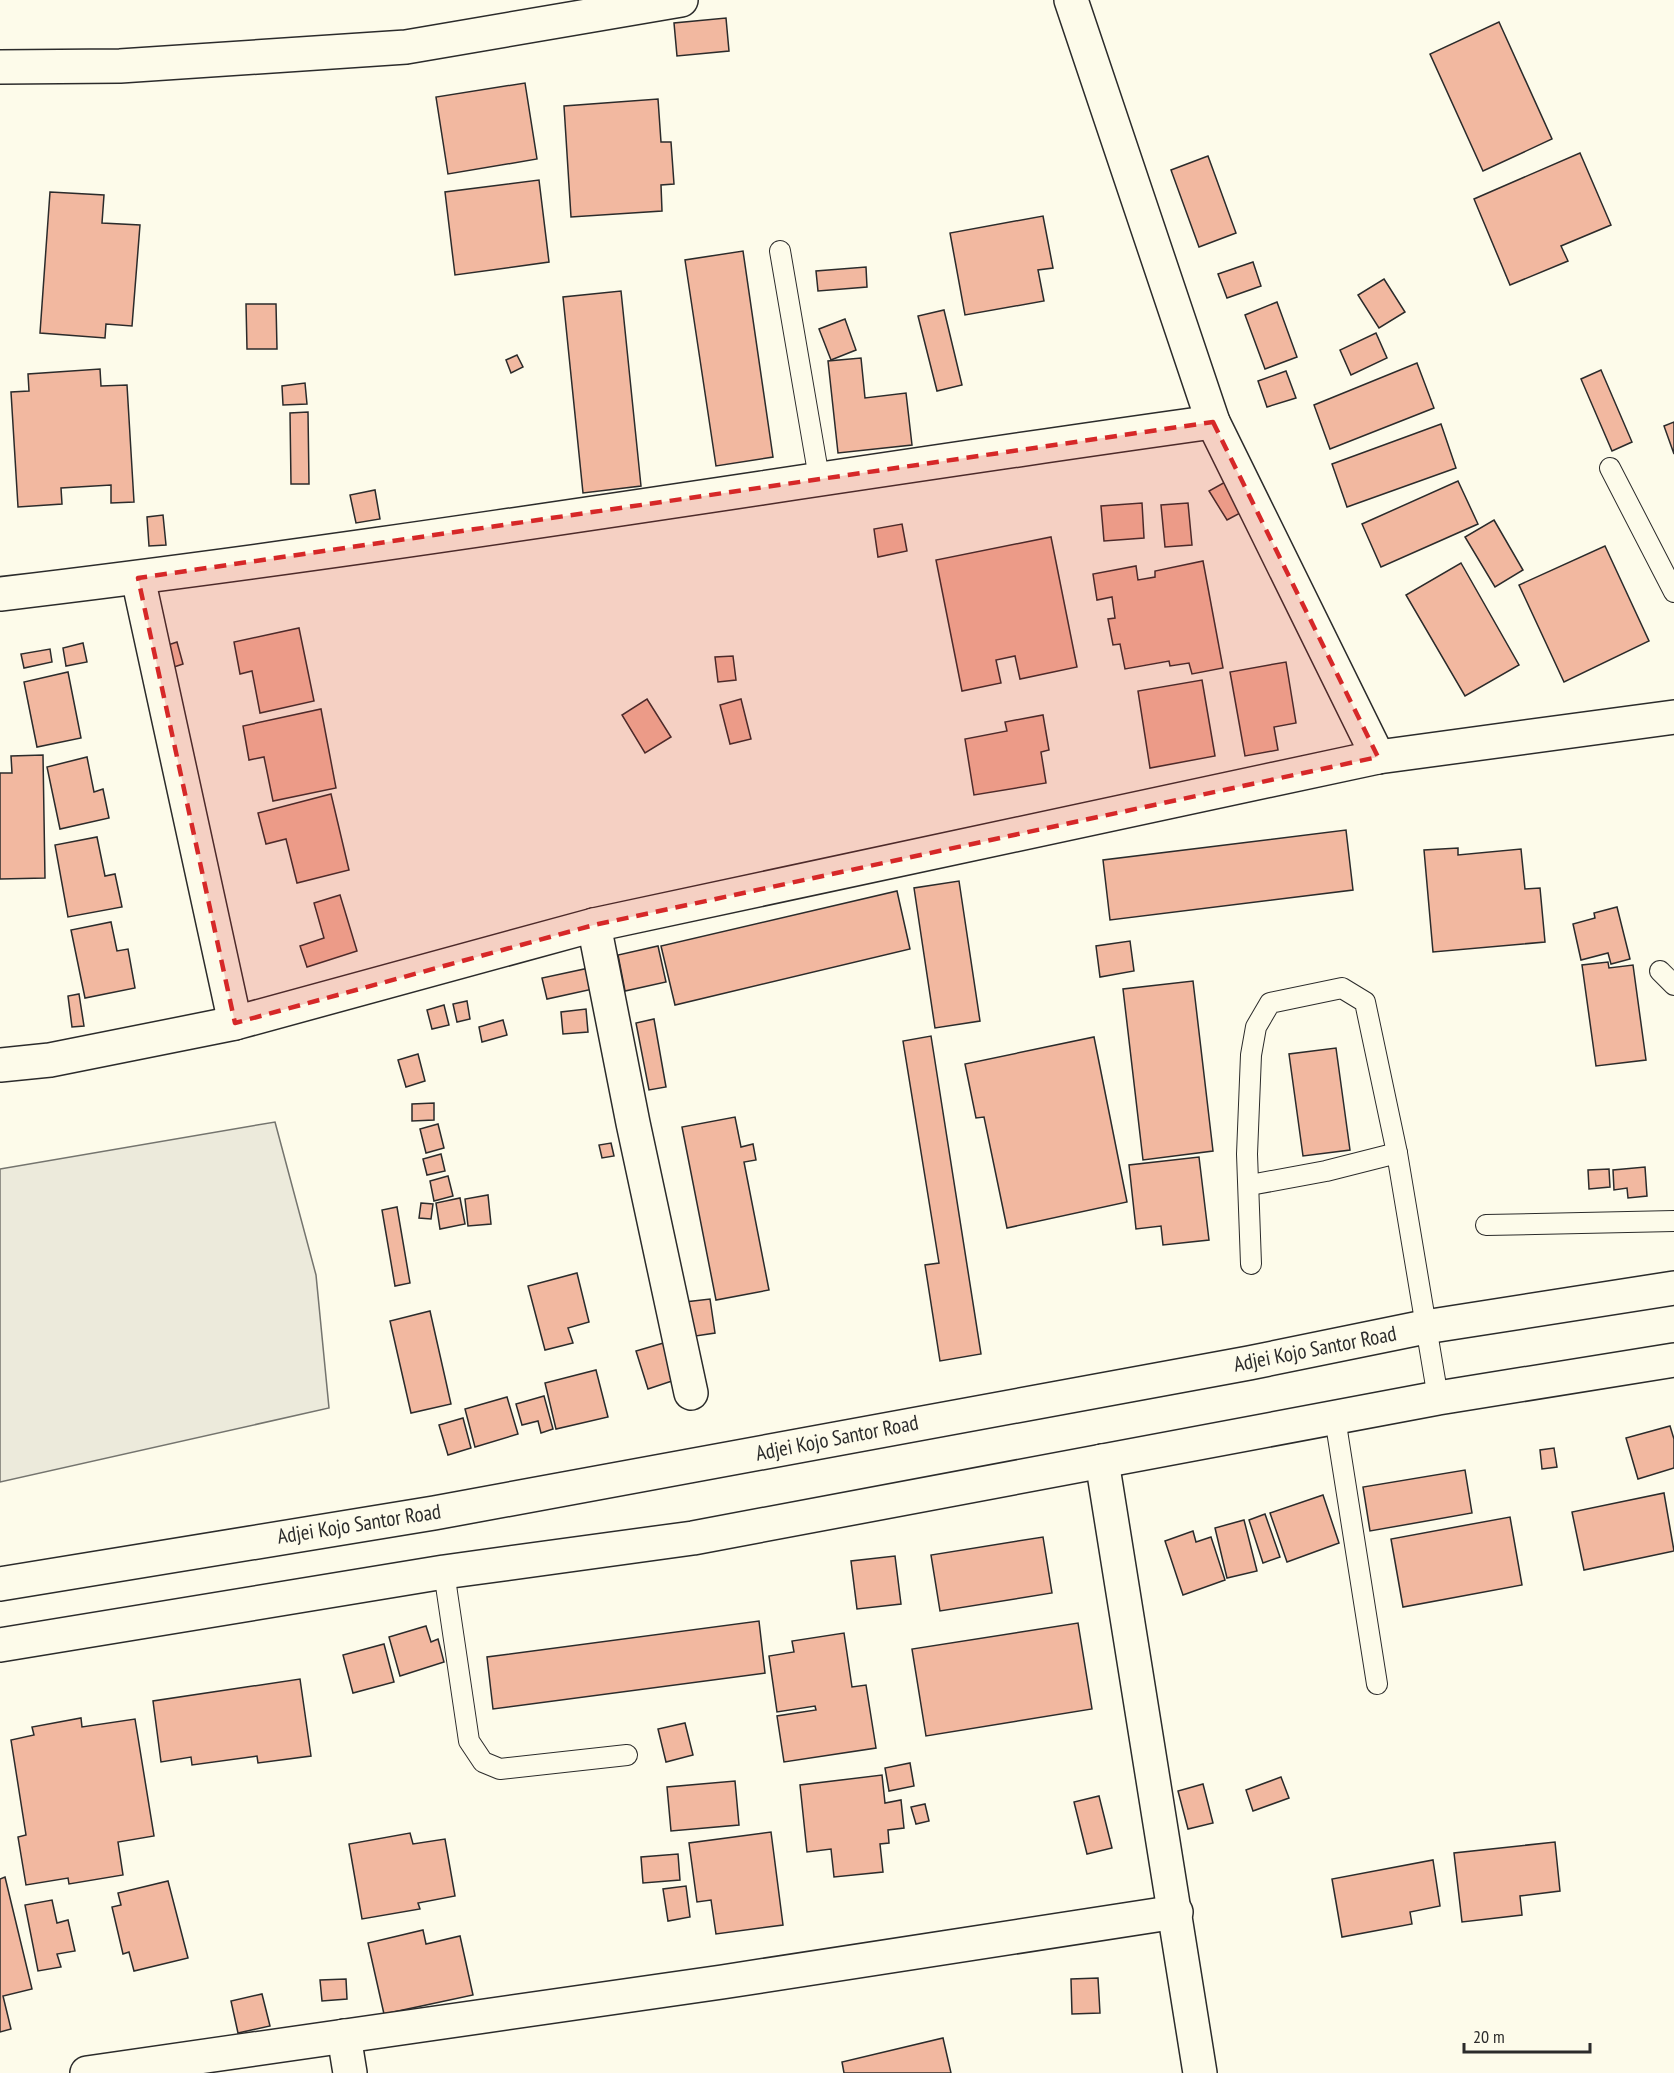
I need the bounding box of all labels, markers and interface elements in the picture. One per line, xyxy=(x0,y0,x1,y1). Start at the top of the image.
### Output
street label: Adjei Kojo Santor Road xyxy=(1231,1319,1399,1378)
street label: Adjei Kojo Santor Road xyxy=(753,1408,921,1467)
street label: Adjei Kojo Santor Road xyxy=(275,1497,443,1550)
scale bar xyxy=(1464,2016,1590,2054)
text: 20 m xyxy=(1473,2025,1505,2048)

